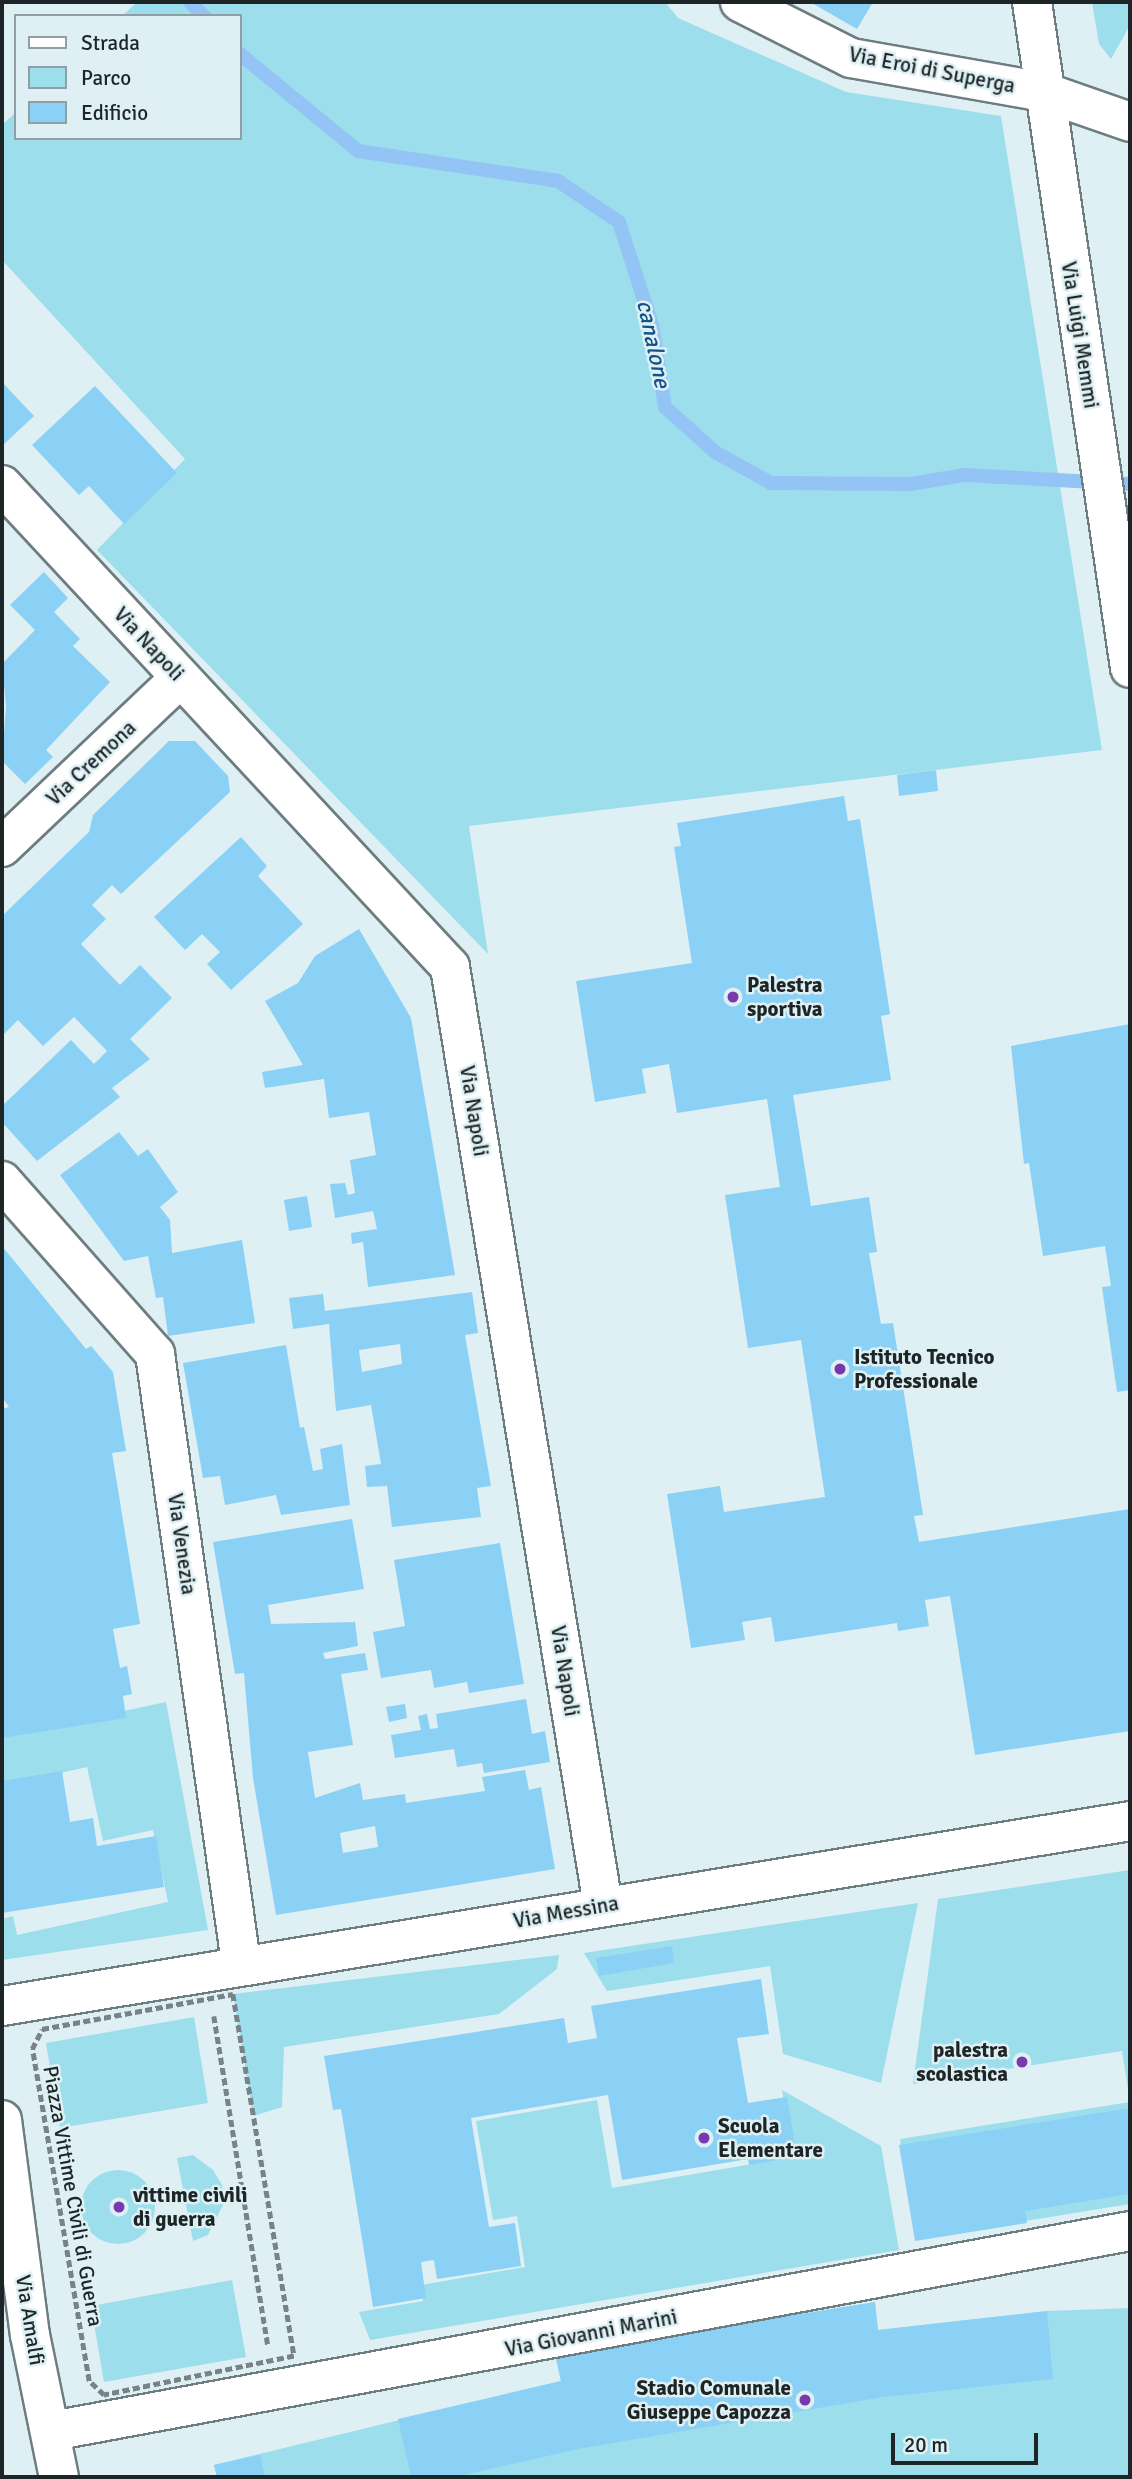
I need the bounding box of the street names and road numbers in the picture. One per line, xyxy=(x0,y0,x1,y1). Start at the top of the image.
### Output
street label: Via Eroi di Superga xyxy=(847,42,1017,98)
street label: Via Luigi Memmi xyxy=(1056,260,1104,410)
street label: Via Napoli xyxy=(109,602,189,686)
street label: Via Cremona xyxy=(41,715,141,811)
street label: Via Napoli xyxy=(454,1064,494,1158)
street label: Via Venezia xyxy=(162,1492,202,1596)
street label: Via Napoli xyxy=(545,1624,585,1718)
street label: Via Messina xyxy=(511,1890,621,1934)
street label: Piazza Vittime Civili di Guerra xyxy=(38,2064,108,2328)
street label: Via Amalfi xyxy=(10,2273,50,2367)
street label: Via Giovanni Marini xyxy=(503,2304,679,2362)

